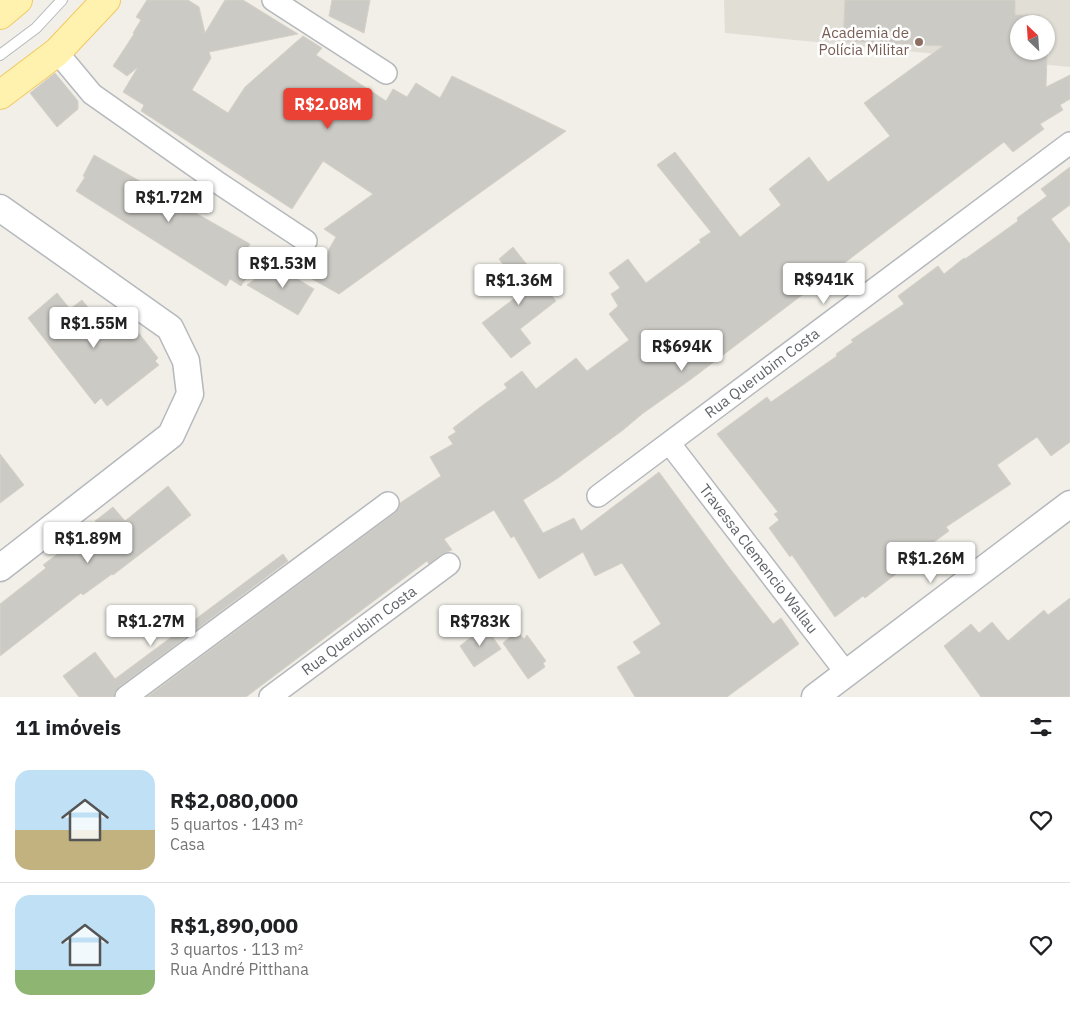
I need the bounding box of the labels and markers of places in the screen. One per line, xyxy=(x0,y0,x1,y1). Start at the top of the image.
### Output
place label: Academia de Polícia Militar xyxy=(819,23,909,59)
marker: Academia de Polícia Militar xyxy=(913,36,925,48)
pin: R$2.08M xyxy=(282,88,374,130)
pin: R$1.72M xyxy=(123,180,215,223)
pin: R$1.53M xyxy=(237,246,329,289)
pin: R$941K xyxy=(783,262,865,305)
pin: R$1.36M xyxy=(473,264,565,306)
pin: R$1.55M xyxy=(48,306,140,349)
pin: R$694K xyxy=(641,330,723,372)
pin: R$1.89M xyxy=(42,522,134,564)
pin: R$1.26M xyxy=(885,542,977,584)
pin: R$1.27M xyxy=(105,604,197,647)
pin: R$783K xyxy=(439,604,521,647)

